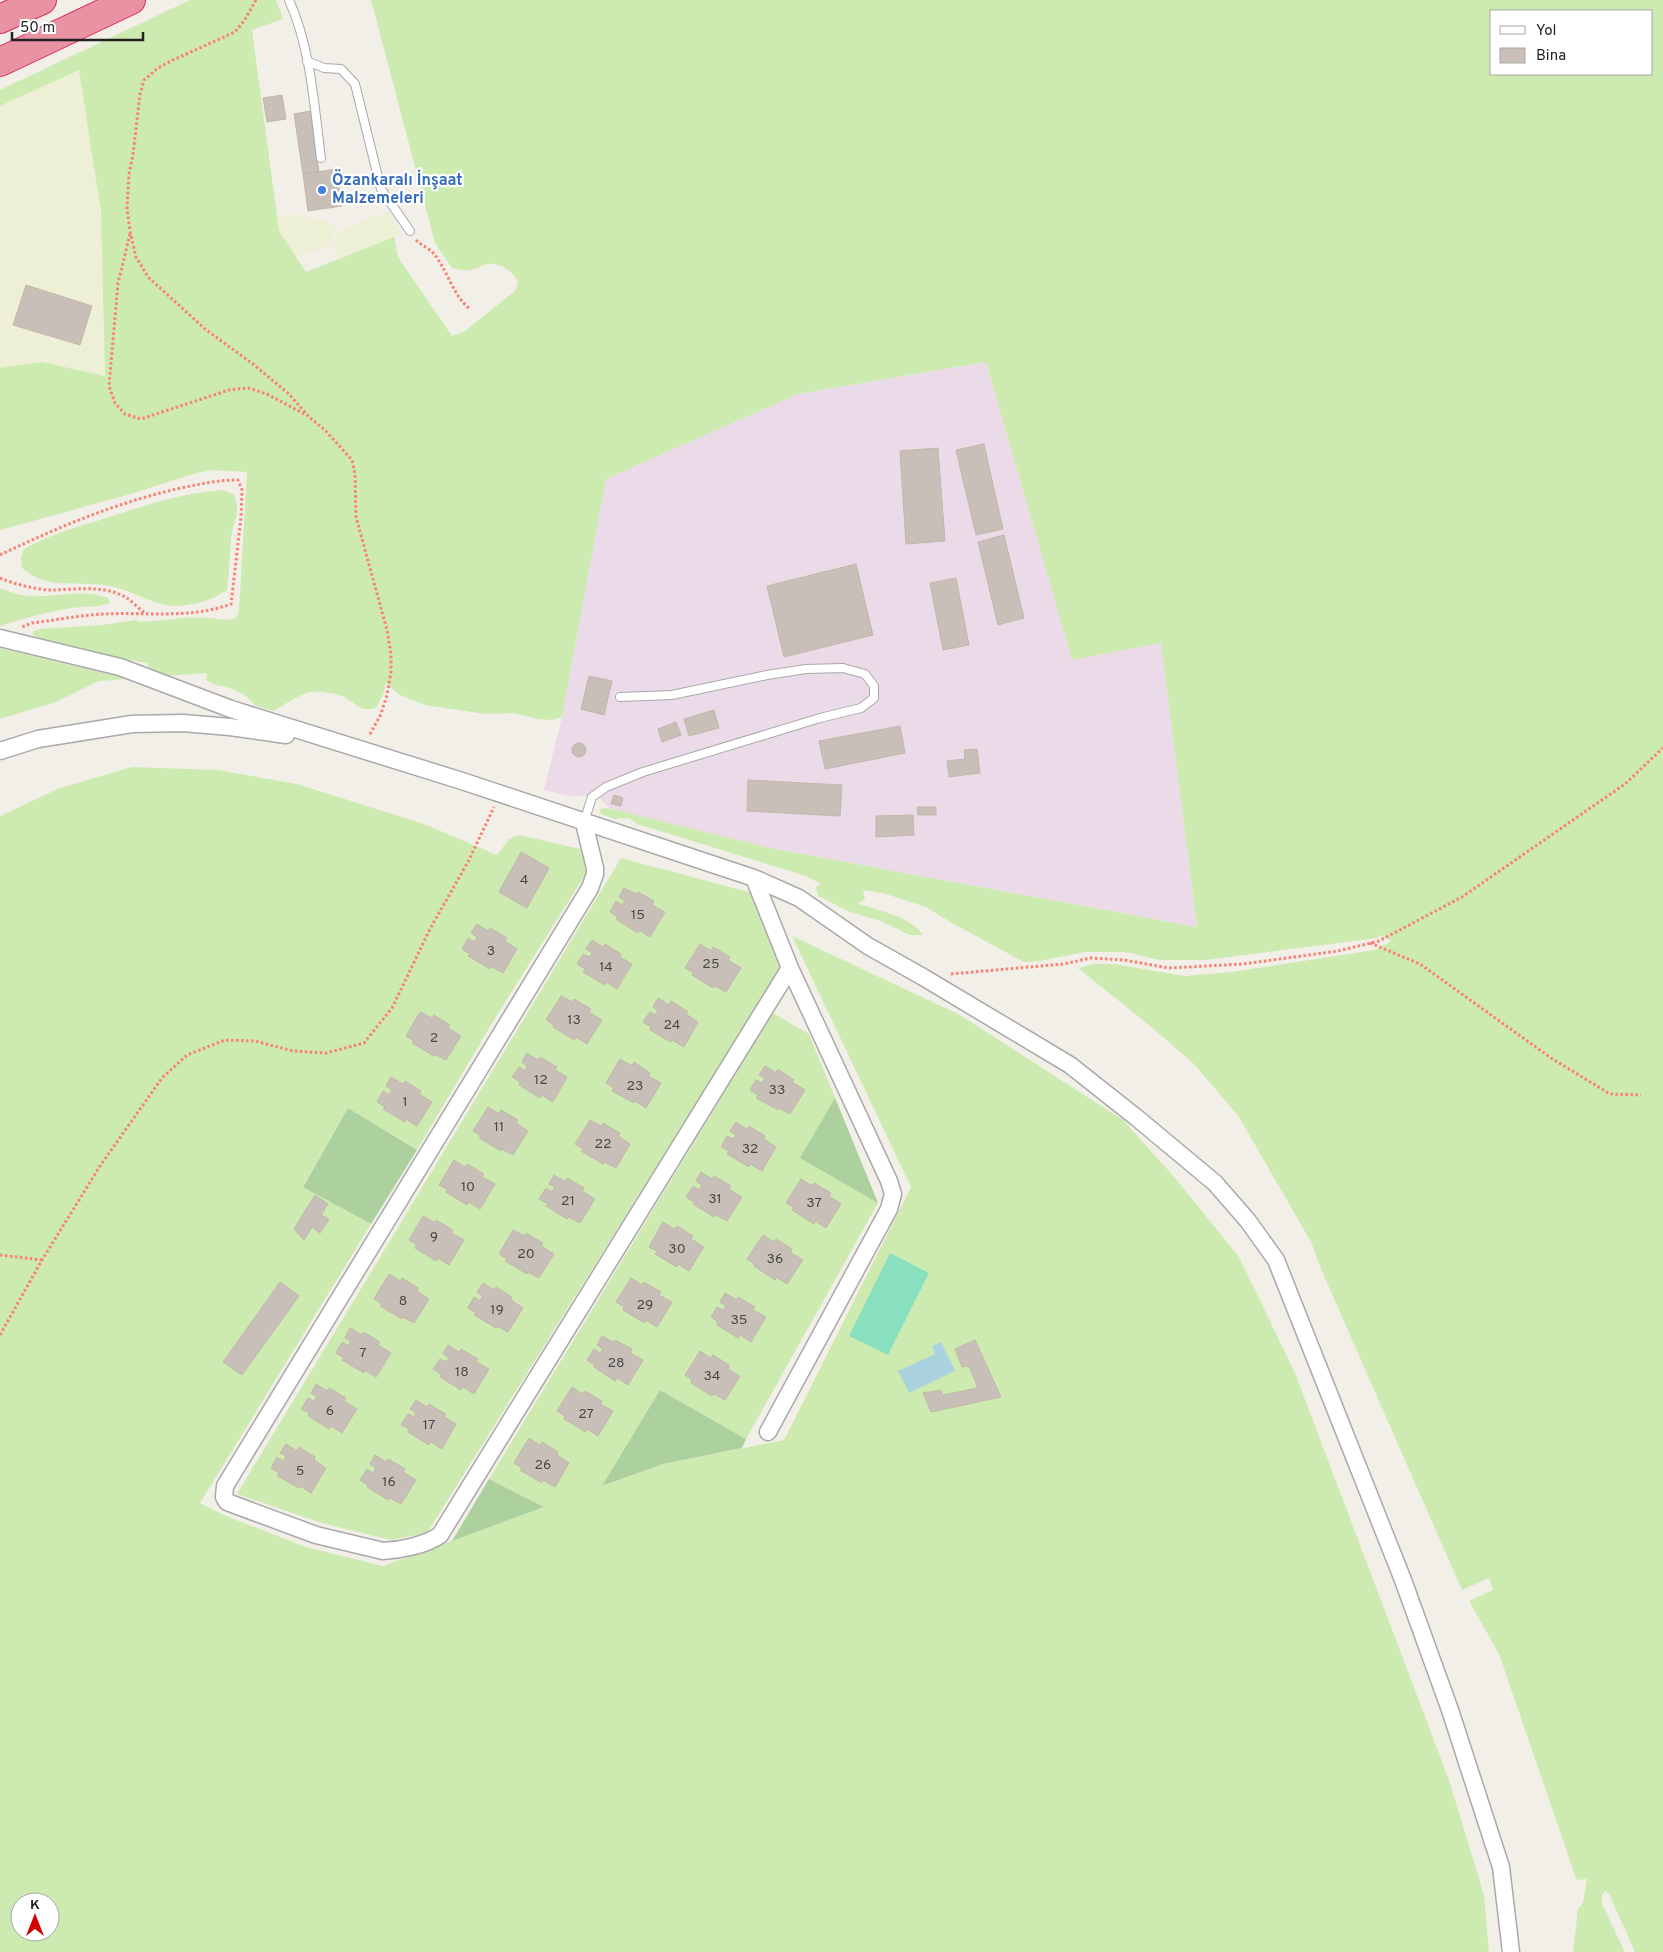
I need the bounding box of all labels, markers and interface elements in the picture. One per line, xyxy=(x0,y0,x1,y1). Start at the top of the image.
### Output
scale bar xyxy=(12,10,144,42)
legend xyxy=(1490,10,1653,75)
text: 50 m xyxy=(20,19,55,38)
text: Yol xyxy=(1536,22,1557,41)
text: Bina xyxy=(1536,47,1566,66)
place label: Özankaralı İnşaat Malzemeleri xyxy=(332,169,463,209)
marker: Özankaralı İnşaat Malzemeleri xyxy=(316,184,328,196)
house number: 4 xyxy=(520,872,528,889)
house number: 15 xyxy=(631,907,645,924)
house number: 3 xyxy=(487,943,495,960)
house number: 25 xyxy=(702,956,720,973)
house number: 14 xyxy=(599,959,613,976)
house number: 13 xyxy=(567,1012,581,1029)
house number: 24 xyxy=(663,1017,681,1034)
house number: 2 xyxy=(430,1030,438,1047)
house number: 12 xyxy=(534,1072,548,1089)
house number: 23 xyxy=(627,1078,644,1095)
house number: 33 xyxy=(769,1082,785,1099)
house number: 1 xyxy=(402,1094,408,1111)
house number: 11 xyxy=(494,1119,504,1136)
house number: 22 xyxy=(594,1136,612,1153)
house number: 32 xyxy=(742,1141,758,1158)
house number: 10 xyxy=(461,1179,475,1196)
house number: 31 xyxy=(708,1191,722,1208)
house number: 21 xyxy=(561,1193,575,1210)
house number: 37 xyxy=(806,1195,822,1212)
house number: 9 xyxy=(430,1229,438,1246)
house number: 30 xyxy=(668,1241,686,1258)
house number: 20 xyxy=(517,1246,535,1263)
house number: 36 xyxy=(767,1251,783,1268)
house number: 8 xyxy=(399,1293,407,1310)
house number: 29 xyxy=(637,1297,653,1314)
house number: 19 xyxy=(490,1302,504,1319)
house number: 35 xyxy=(730,1312,748,1329)
house number: 7 xyxy=(359,1345,367,1362)
house number: 28 xyxy=(607,1355,625,1372)
house number: 18 xyxy=(455,1364,469,1381)
house number: 34 xyxy=(703,1368,721,1385)
house number: 6 xyxy=(326,1403,334,1420)
house number: 27 xyxy=(578,1406,594,1423)
house number: 17 xyxy=(423,1417,435,1434)
house number: 26 xyxy=(535,1457,551,1474)
house number: 5 xyxy=(296,1463,304,1480)
house number: 16 xyxy=(382,1474,396,1491)
north arrow xyxy=(10,1892,60,1942)
text: K xyxy=(30,1897,40,1914)

